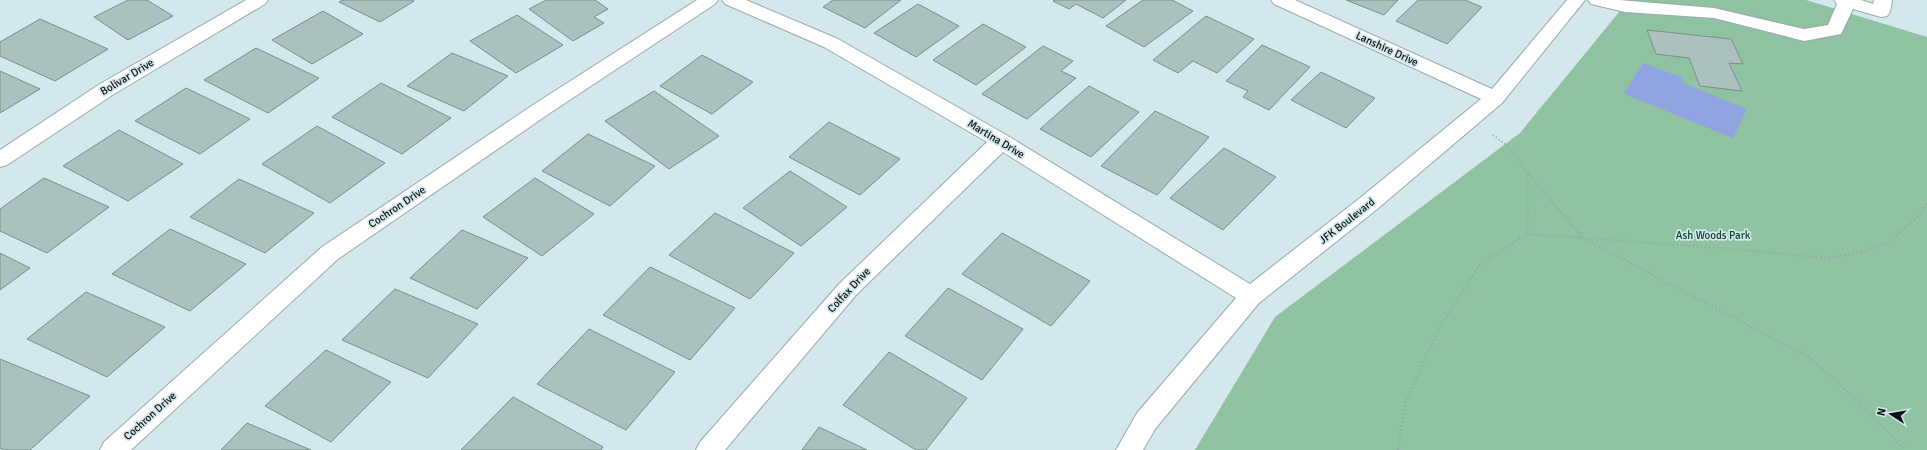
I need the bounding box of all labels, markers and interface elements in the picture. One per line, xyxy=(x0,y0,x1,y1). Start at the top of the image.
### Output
street label: Lanshire Drive xyxy=(1354,29,1420,69)
street label: Bolivar Drive xyxy=(98,56,156,98)
street label: Martina Drive xyxy=(965,117,1027,161)
street label: Cochron Drive xyxy=(366,183,428,231)
street label: JFK Boulevard xyxy=(1317,195,1377,247)
park label: Ash Woods Park xyxy=(1676,229,1751,242)
street label: Colfax Drive xyxy=(825,265,873,315)
street label: Cochron Drive xyxy=(121,389,179,443)
north arrow xyxy=(1871,394,1911,434)
text: N xyxy=(1875,407,1889,417)

